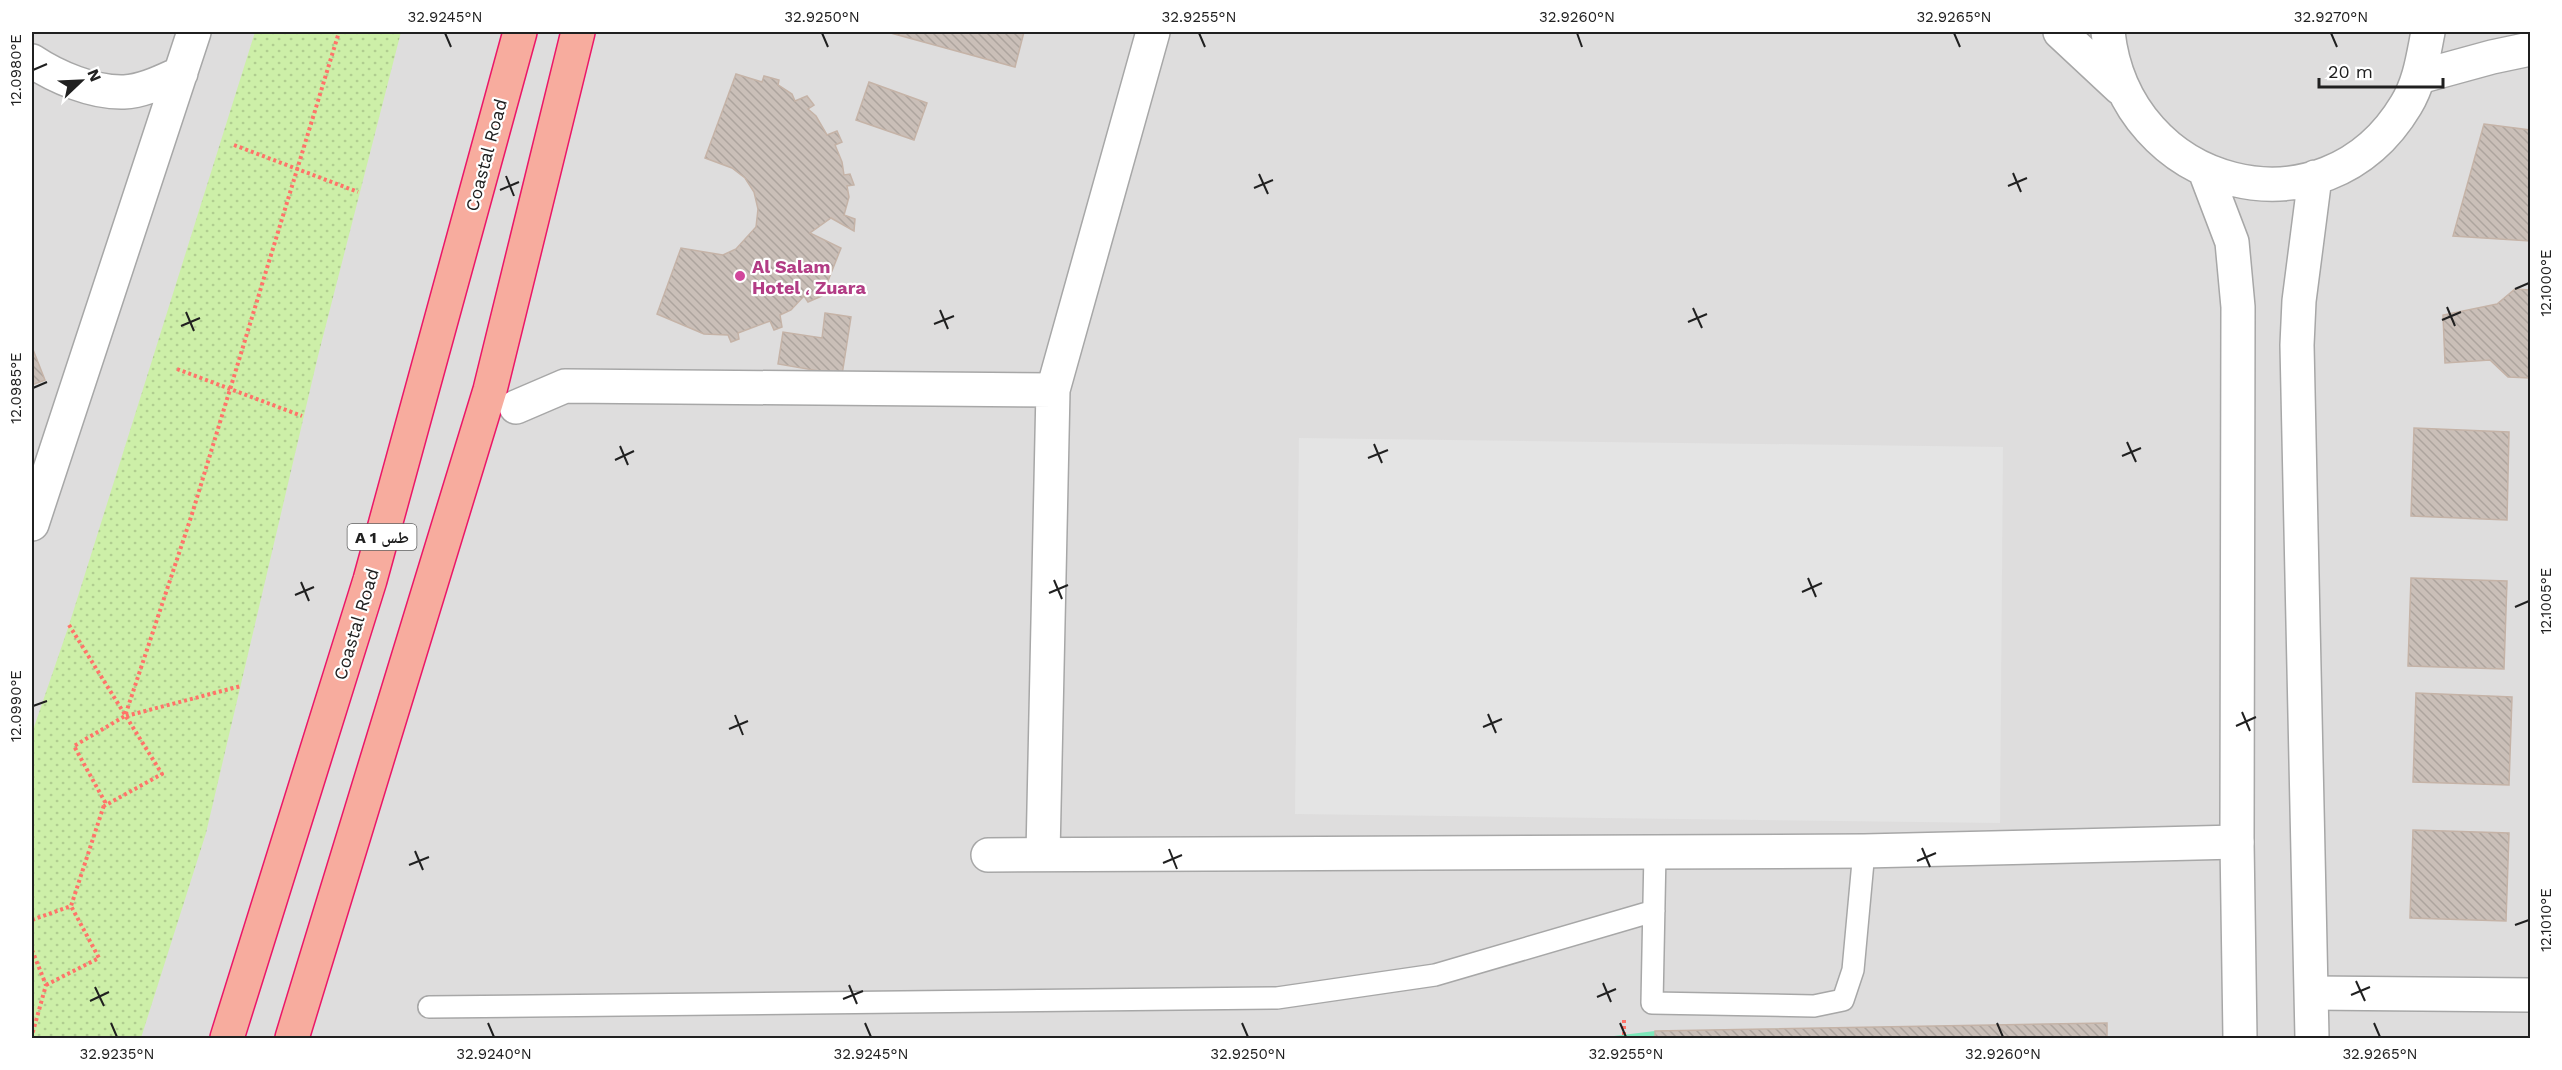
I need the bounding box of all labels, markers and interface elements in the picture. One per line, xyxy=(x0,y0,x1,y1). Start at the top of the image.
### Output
text: 32.9245°N xyxy=(408,8,482,26)
text: 32.9250°N xyxy=(784,8,860,26)
text: 32.9255°N xyxy=(1162,8,1236,26)
text: 32.9260°N xyxy=(1539,8,1615,26)
text: 32.9265°N xyxy=(1916,8,1992,26)
text: 32.9270°N xyxy=(2294,8,2368,26)
text: 12.0980°E xyxy=(7,34,25,106)
north arrow xyxy=(51,51,111,111)
scale bar xyxy=(2319,51,2444,89)
text: 20 m xyxy=(2328,61,2373,82)
text: N xyxy=(83,66,105,85)
street label: Coastal Road xyxy=(461,96,511,214)
text: 12.1000°E xyxy=(2537,249,2555,317)
place label: Al Salam Hotel ، Zuara xyxy=(752,256,866,298)
marker: Al Salam Hotel ، Zuara xyxy=(733,269,747,283)
text: 12.0985°E xyxy=(7,352,25,424)
road number: A 1 طس xyxy=(348,524,416,550)
street label: Coastal Road xyxy=(329,566,383,682)
text: 12.1005°E xyxy=(2537,568,2555,634)
text: 12.0990°E xyxy=(7,670,25,742)
text: 12.1010°E xyxy=(2537,888,2555,952)
text: 32.9235°N xyxy=(80,1045,154,1063)
text: 32.9240°N xyxy=(456,1045,532,1063)
text: 32.9245°N xyxy=(834,1045,908,1063)
text: 32.9250°N xyxy=(1210,1045,1286,1063)
text: 32.9255°N xyxy=(1589,1045,1663,1063)
text: 32.9260°N xyxy=(1965,1045,2041,1063)
text: 32.9265°N xyxy=(2342,1045,2418,1063)

